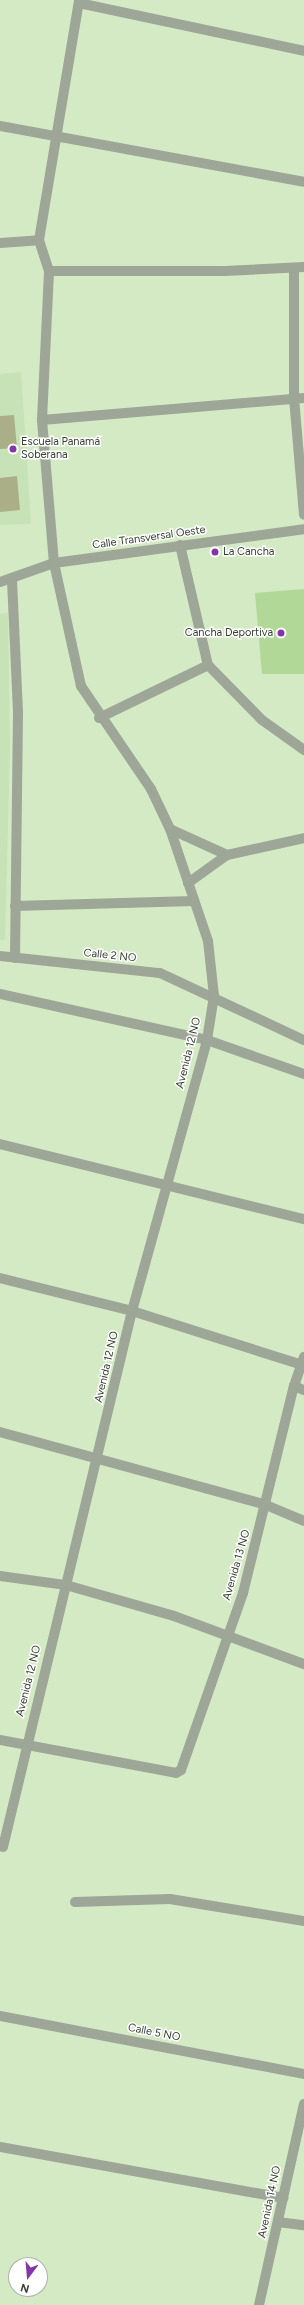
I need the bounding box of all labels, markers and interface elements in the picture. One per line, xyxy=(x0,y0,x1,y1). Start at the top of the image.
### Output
place label: Escuela Panamá Soberana xyxy=(21,436,100,462)
marker: Escuela Panamá Soberana xyxy=(8,444,18,454)
street label: Calle Transversal Oeste xyxy=(92,524,206,552)
place label: La Cancha xyxy=(223,545,274,559)
marker: La Cancha xyxy=(210,547,220,557)
place label: Cancha Deportiva xyxy=(185,626,273,640)
marker: Cancha Deportiva xyxy=(276,628,286,638)
street label: Calle 2 NO xyxy=(83,947,137,965)
street label: Avenida 12 NO xyxy=(174,1016,204,1090)
street label: Avenida 12 NO xyxy=(92,1330,122,1404)
street label: Avenida 13 NO xyxy=(221,1528,253,1602)
street label: Avenida 12 NO xyxy=(14,1644,44,1718)
street label: Calle 5 NO xyxy=(127,2021,181,2045)
street label: Avenida 14 NO xyxy=(256,2165,284,2239)
north arrow xyxy=(8,2257,48,2297)
text: N xyxy=(19,2281,31,2295)

